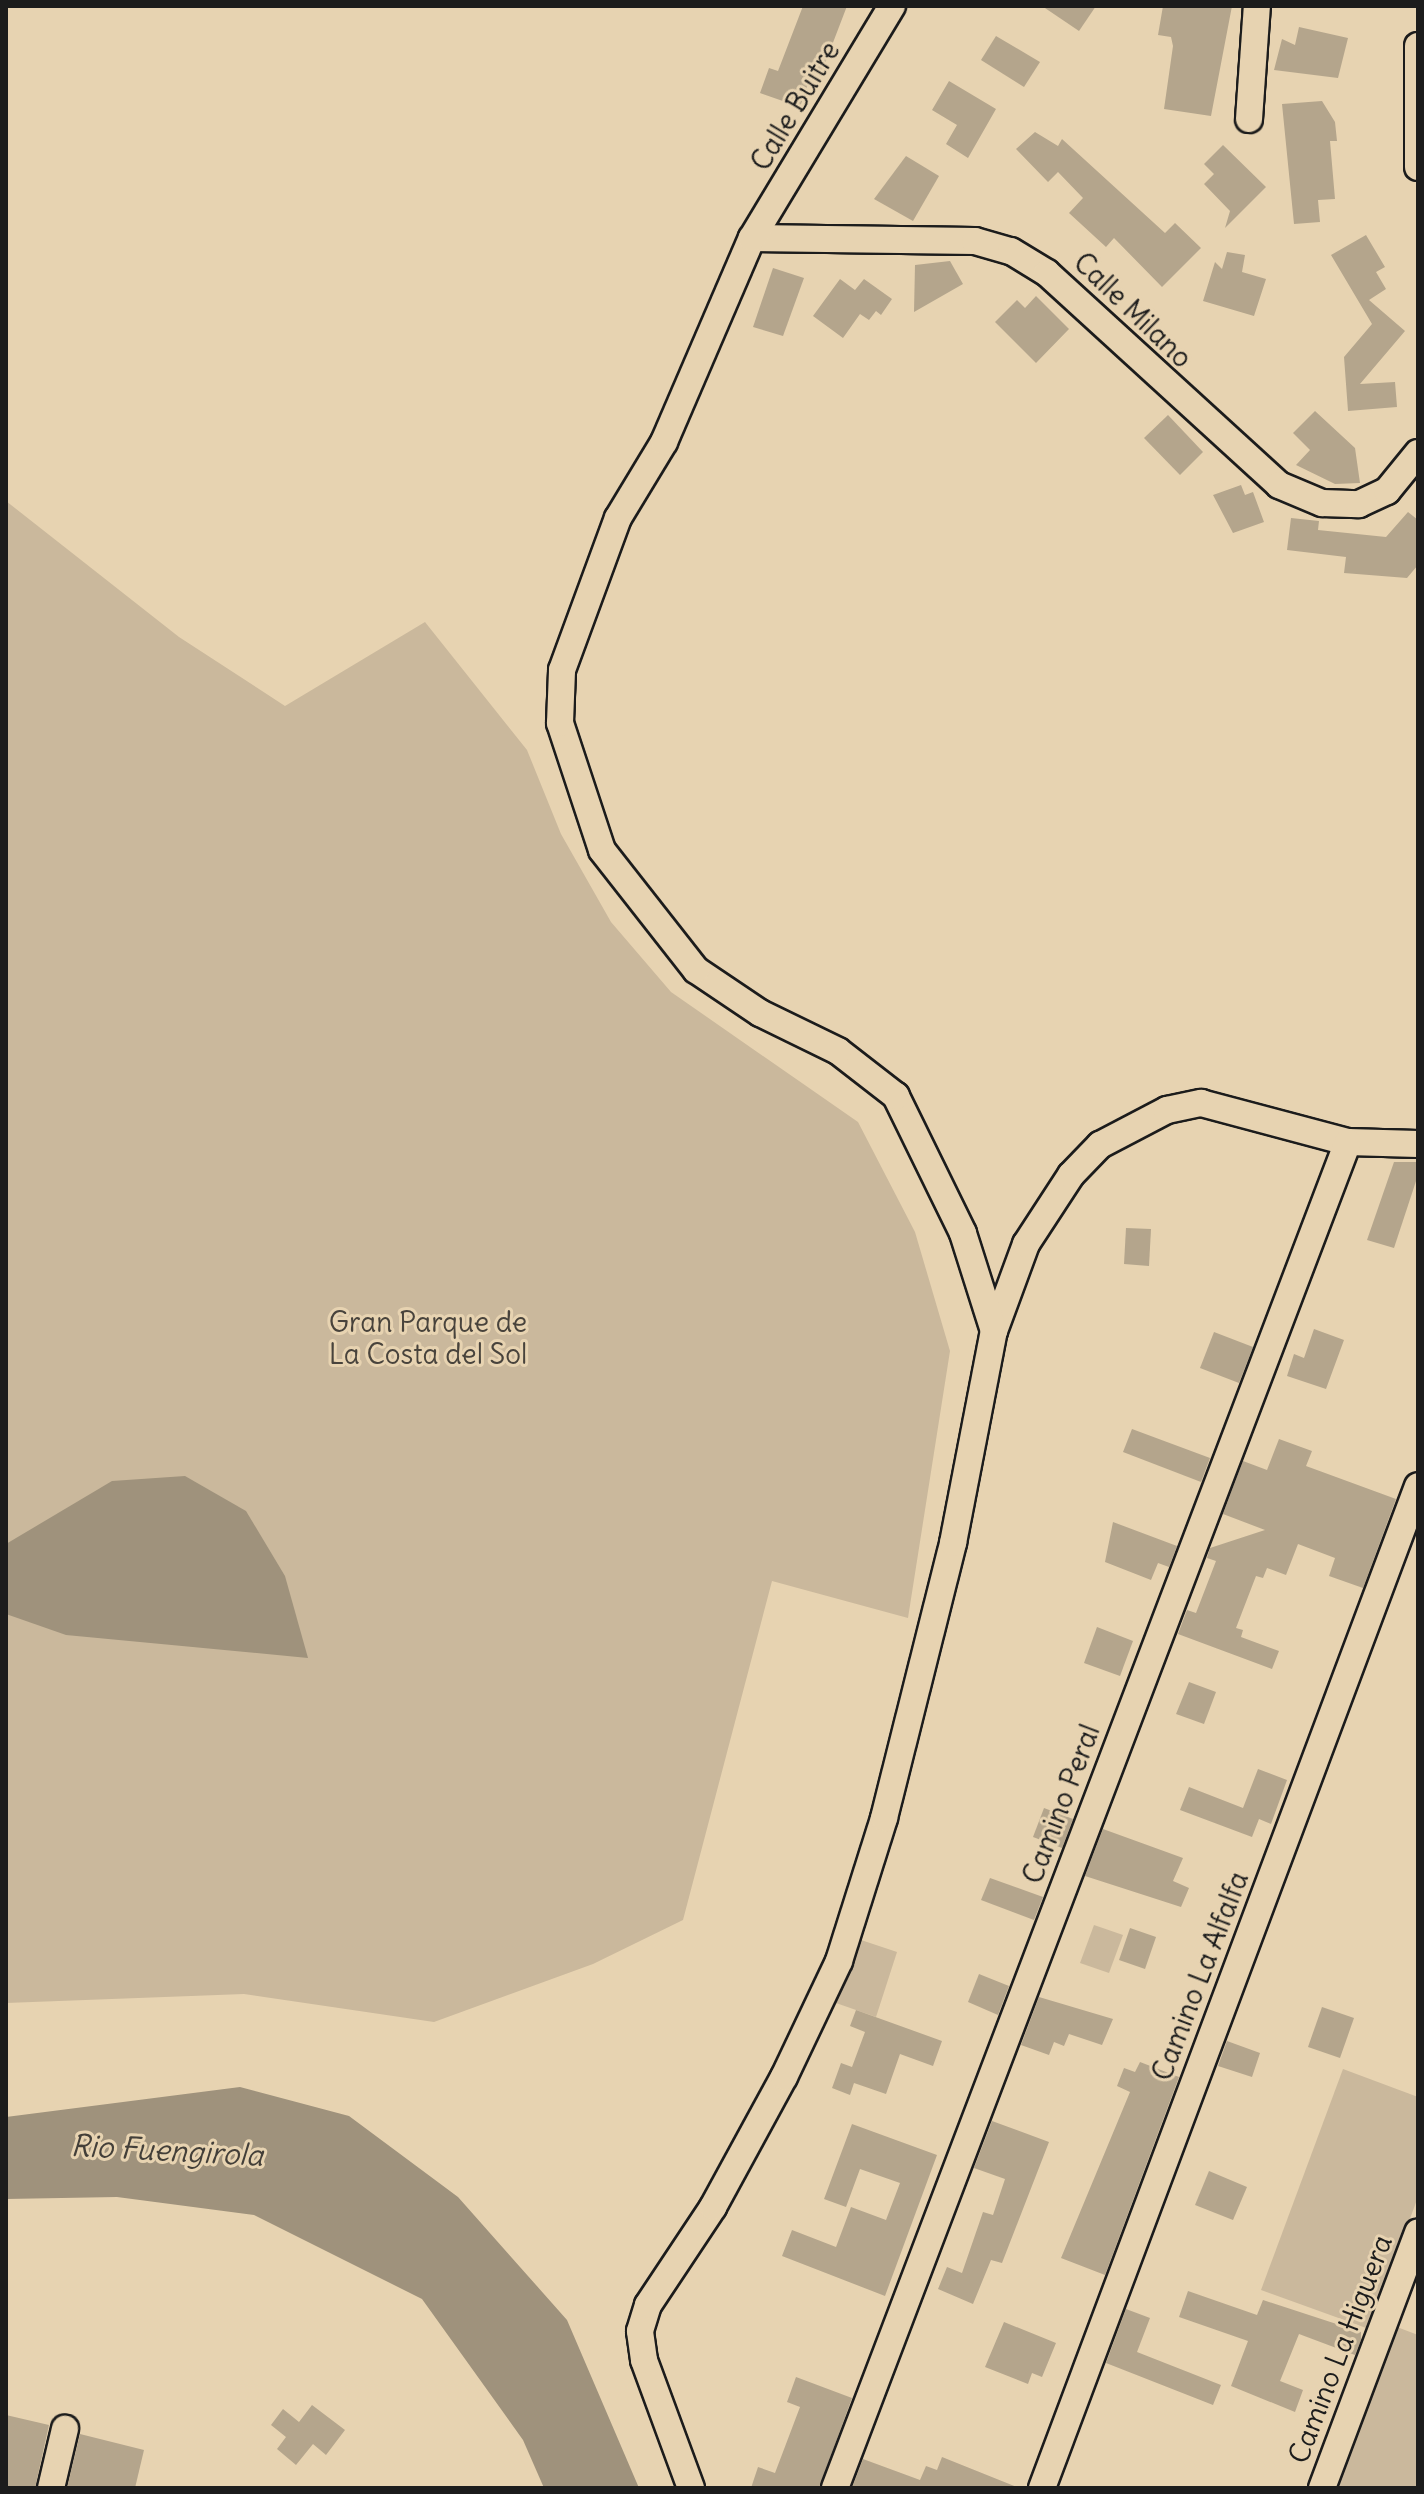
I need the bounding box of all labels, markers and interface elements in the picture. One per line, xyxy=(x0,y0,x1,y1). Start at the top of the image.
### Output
street label: Calle Buitre xyxy=(743,35,847,177)
street label: Calle Milano xyxy=(1067,245,1199,375)
park label: Gran Parque de La Costa del Sol xyxy=(329,1305,527,1371)
street label: Camino Peral xyxy=(1015,1720,1107,1888)
street label: Camino La Alfalfa xyxy=(1145,1867,1255,2085)
water label: Rio Fuengirola xyxy=(70,2127,264,2173)
street label: Camino La Higuera xyxy=(1281,2230,1399,2468)

